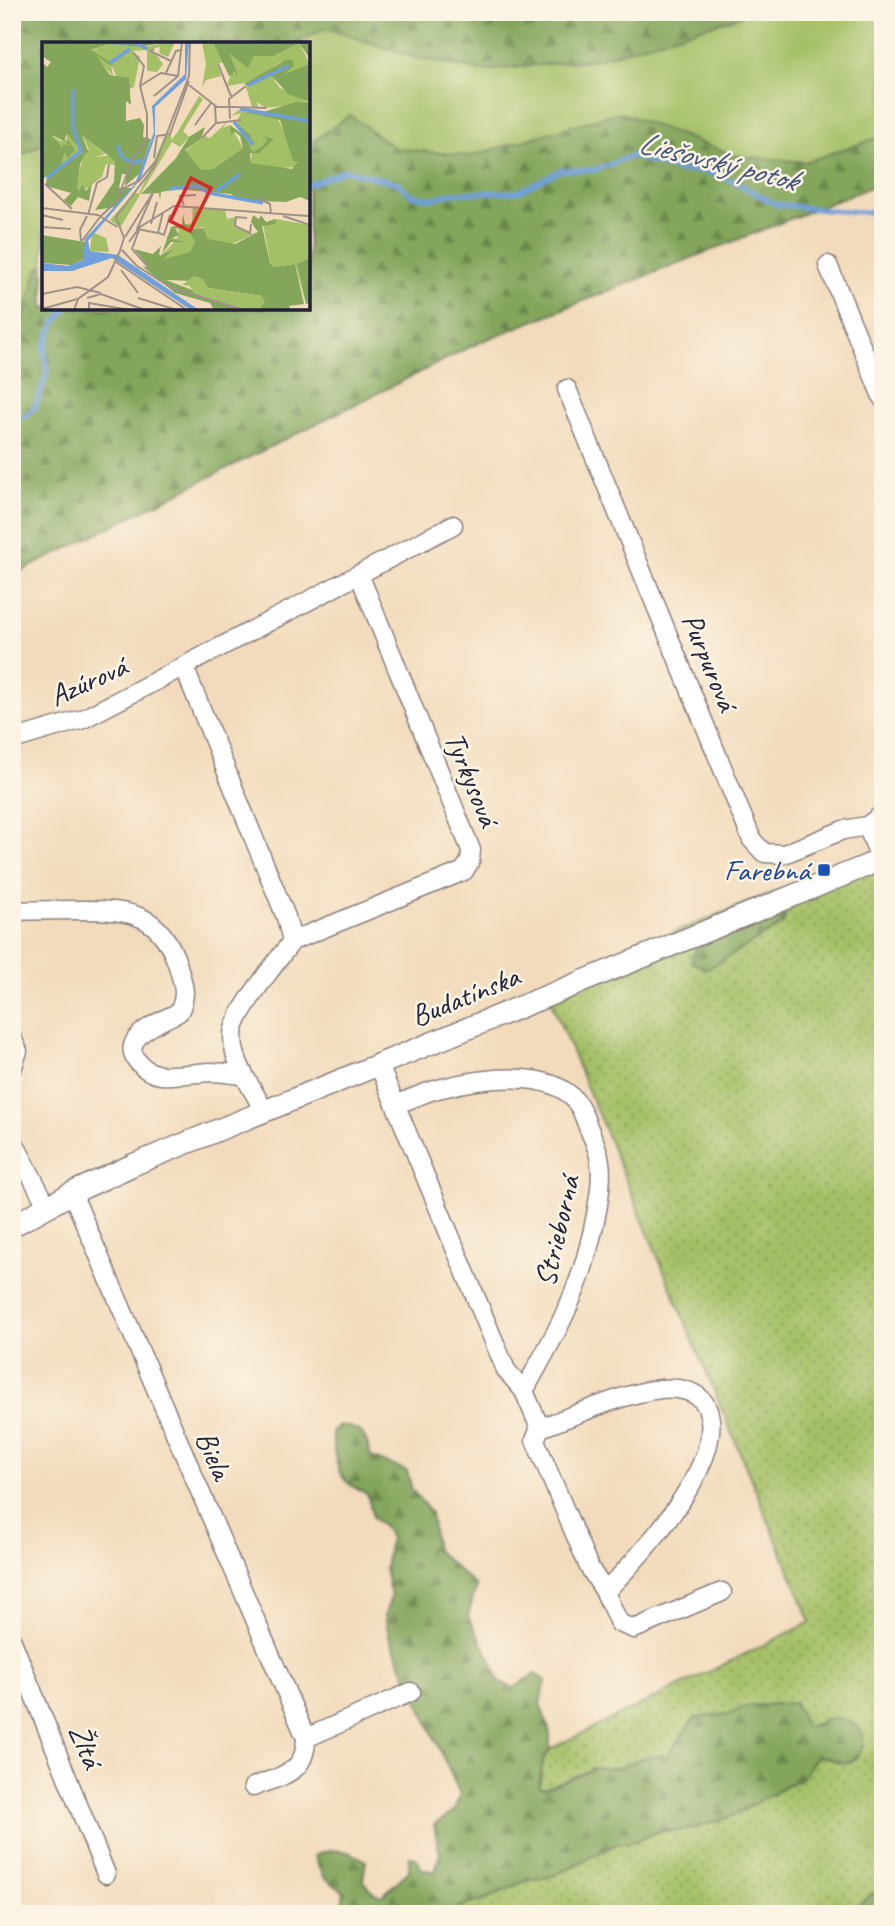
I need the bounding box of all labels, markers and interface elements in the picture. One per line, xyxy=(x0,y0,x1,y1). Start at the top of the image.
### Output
inset map xyxy=(42,42,310,310)
water label: Liešovský potok xyxy=(635,122,807,202)
street label: Purpurová xyxy=(673,608,748,719)
street label: Azúrová xyxy=(43,646,135,715)
street label: Tyrkysová xyxy=(436,726,509,834)
place label: Farebná xyxy=(724,851,813,889)
marker: Farebná xyxy=(816,862,832,878)
street label: Budatínska xyxy=(405,956,527,1035)
street label: Strieborná xyxy=(526,1169,589,1290)
street label: Biela xyxy=(187,1425,242,1487)
street label: Žltá xyxy=(60,1719,113,1776)

